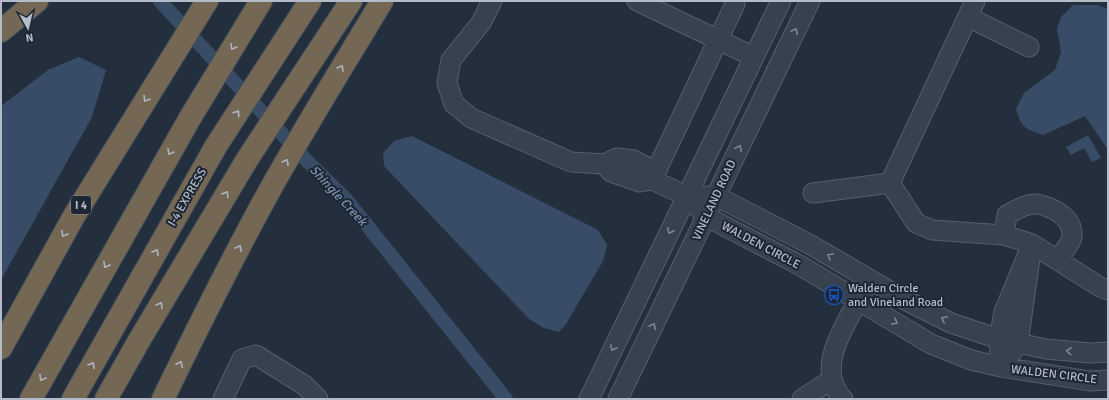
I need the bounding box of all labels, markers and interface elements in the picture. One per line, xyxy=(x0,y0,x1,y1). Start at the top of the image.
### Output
north arrow xyxy=(8,8,48,48)
one-way arrow xyxy=(790,27,798,35)
text: N xyxy=(25,30,34,44)
one-way arrow xyxy=(230,43,237,50)
one-way arrow xyxy=(336,65,344,72)
one-way arrow xyxy=(143,95,151,102)
one-way arrow xyxy=(233,110,240,117)
one-way arrow xyxy=(734,145,742,152)
one-way arrow xyxy=(168,148,175,155)
street label: VINELAND ROAD xyxy=(689,157,740,243)
one-way arrow xyxy=(281,159,288,166)
water label: Shingle Creek xyxy=(306,162,371,230)
street label: I-4 EXPRESS xyxy=(165,165,210,229)
one-way arrow xyxy=(222,191,229,198)
road number: I 4 xyxy=(71,196,91,214)
street label: WALDEN CIRCLE xyxy=(719,218,803,273)
one-way arrow xyxy=(667,227,675,235)
one-way arrow xyxy=(61,230,69,237)
one-way arrow xyxy=(234,245,242,252)
one-way arrow xyxy=(152,249,159,256)
one-way arrow xyxy=(827,254,834,261)
one-way arrow xyxy=(104,261,111,268)
place label: Walden Circle and Vineland Road xyxy=(848,281,943,310)
bus stop icon: Walden Circle and Vineland Road xyxy=(823,284,845,306)
one-way arrow xyxy=(155,302,162,309)
one-way arrow xyxy=(941,316,948,324)
one-way arrow xyxy=(891,317,898,325)
one-way arrow xyxy=(648,323,656,331)
one-way arrow xyxy=(610,344,618,352)
one-way arrow xyxy=(1066,347,1072,356)
one-way arrow xyxy=(175,361,183,368)
one-way arrow xyxy=(87,362,95,369)
street label: WALDEN CIRCLE xyxy=(1010,362,1098,387)
one-way arrow xyxy=(40,374,47,381)

